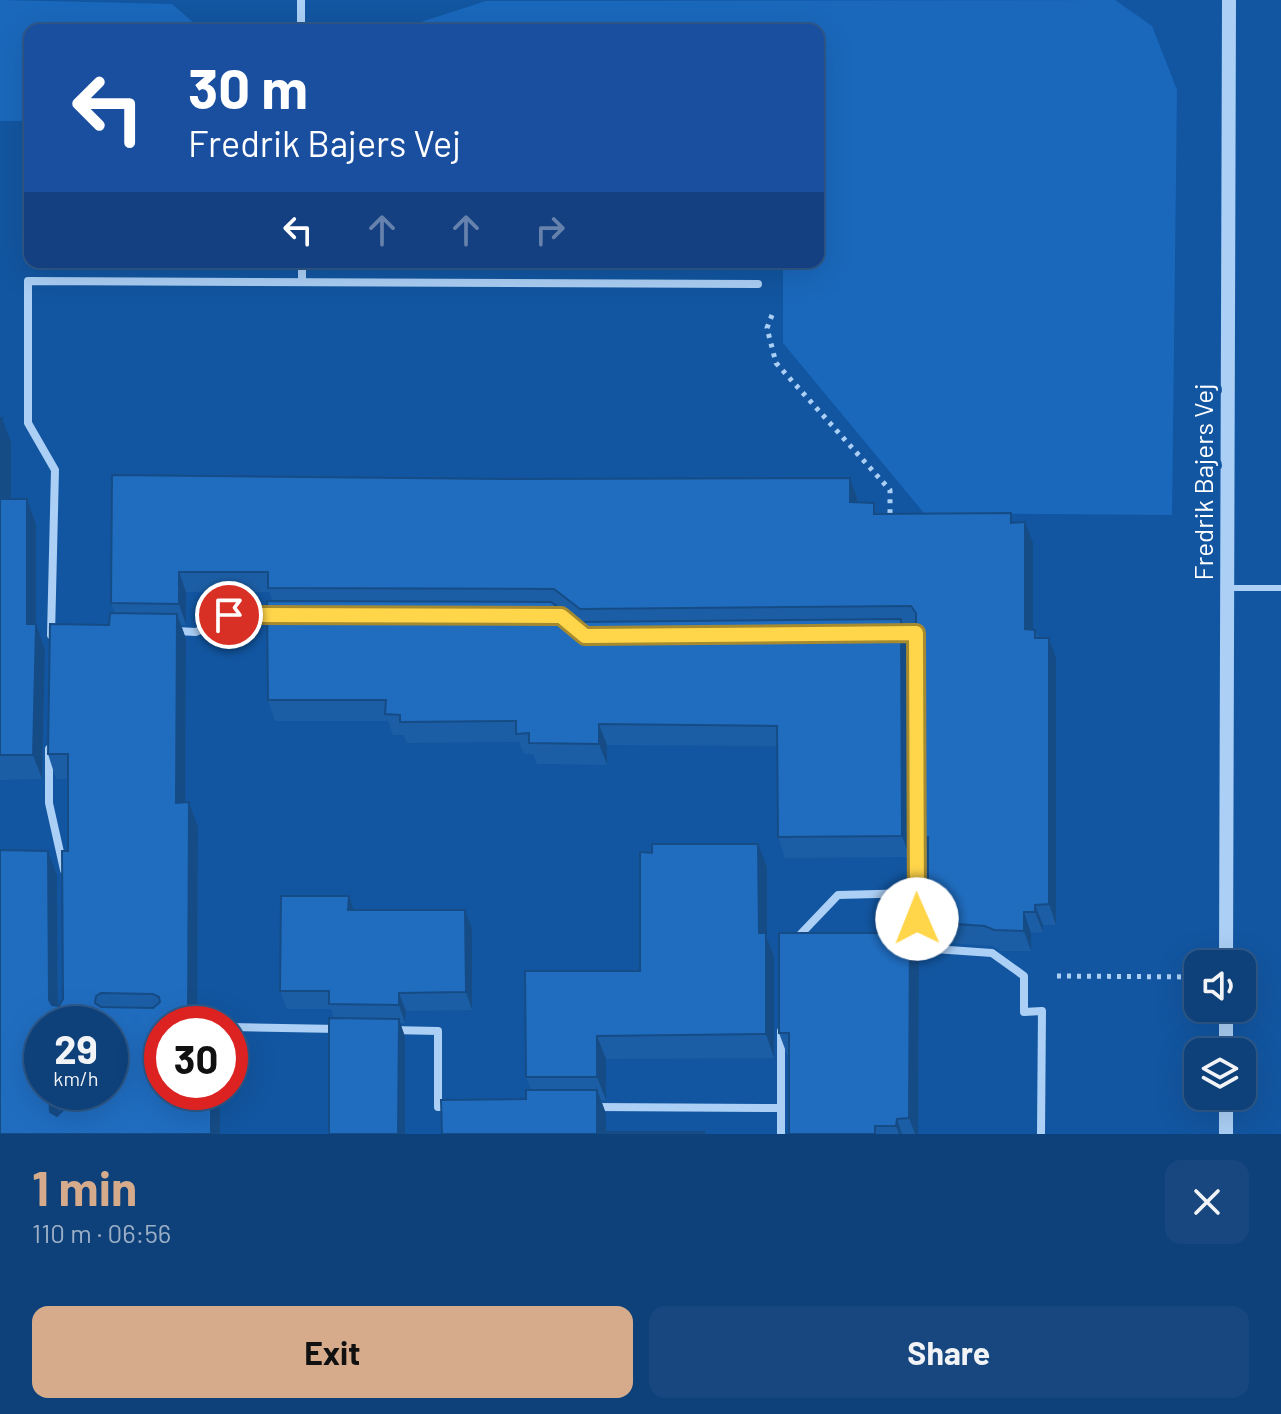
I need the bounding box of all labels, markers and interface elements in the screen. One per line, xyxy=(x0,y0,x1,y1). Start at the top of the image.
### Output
text: 30 m xyxy=(188,53,308,120)
icon: left xyxy=(56,56,160,160)
text: Fredrik Bajers Vej xyxy=(188,121,461,164)
icon: left xyxy=(276,208,320,252)
icon: ahead xyxy=(360,208,404,252)
icon: ahead xyxy=(444,208,488,252)
icon: right xyxy=(528,208,572,252)
street label: Fredrik Bajers Vej xyxy=(1187,383,1218,581)
pin xyxy=(195,581,263,649)
icon: arrive xyxy=(207,593,251,637)
position arrow xyxy=(875,877,959,961)
map controls xyxy=(1184,950,1256,1110)
button: sound xyxy=(1184,950,1256,1022)
speed limit sign: 30 xyxy=(144,1006,248,1110)
text: 29 xyxy=(54,1024,98,1072)
button: layers xyxy=(1184,1038,1256,1110)
text: km/h xyxy=(53,1066,99,1090)
text: 1 min xyxy=(32,1158,137,1216)
button: close xyxy=(1165,1160,1249,1244)
text: 110 m · 06:56 xyxy=(32,1217,171,1248)
button: Exit xyxy=(32,1306,633,1398)
button: Share xyxy=(649,1306,1249,1398)

